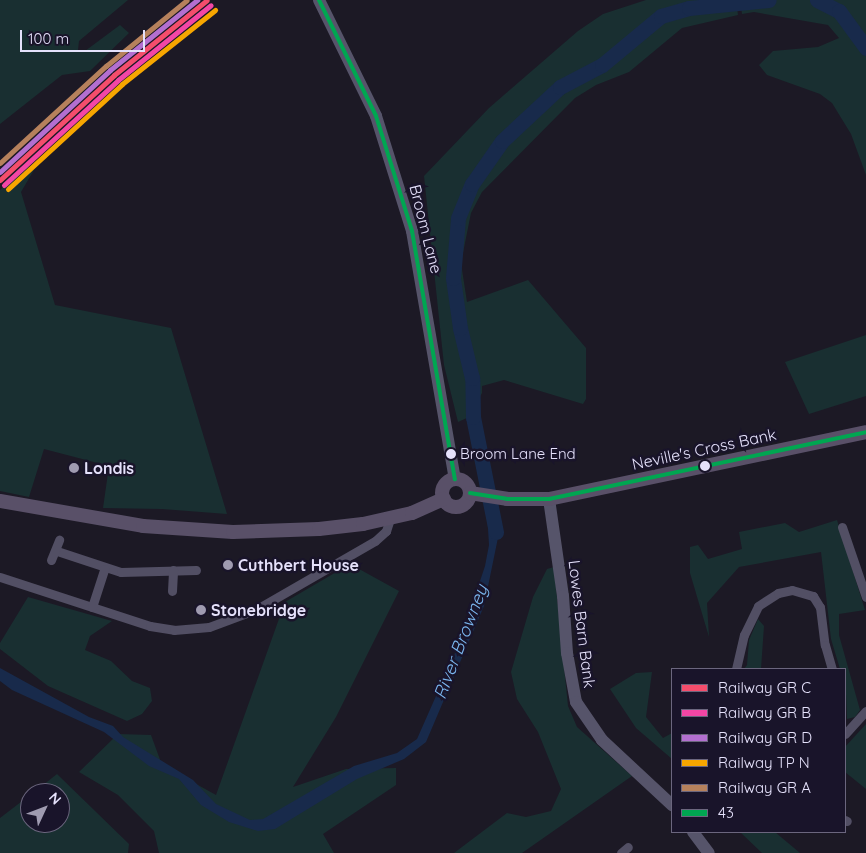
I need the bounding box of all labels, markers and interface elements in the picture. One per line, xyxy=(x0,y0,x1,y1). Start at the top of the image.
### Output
scale bar xyxy=(22,20,148,52)
text: 100 m xyxy=(28,29,69,48)
street label: Broom Lane xyxy=(406,183,446,275)
street label: Neville's Cross Bank xyxy=(630,424,778,474)
place label: Broom Lane End xyxy=(460,445,576,463)
marker: Broom Lane End xyxy=(446,449,456,459)
place label: Londis xyxy=(84,458,134,478)
unlabelled marker xyxy=(700,461,710,471)
marker: Londis xyxy=(68,462,80,474)
place label: Cuthbert House xyxy=(238,555,359,575)
marker: Cuthbert House xyxy=(222,559,234,571)
street label: Lowes Barn Bank xyxy=(565,559,599,689)
water label: River Browney xyxy=(429,582,493,702)
place label: Stonebridge xyxy=(211,600,306,620)
marker: Stonebridge xyxy=(195,604,207,616)
legend xyxy=(671,668,846,833)
text: Railway GR C xyxy=(718,678,811,697)
text: Railway GR B xyxy=(718,703,811,722)
text: Railway GR D xyxy=(718,728,812,747)
text: Railway TP N xyxy=(718,753,810,772)
text: Railway GR A xyxy=(718,778,811,797)
north arrow xyxy=(20,783,70,833)
text: N xyxy=(45,789,65,808)
text: 43 xyxy=(718,803,734,822)

